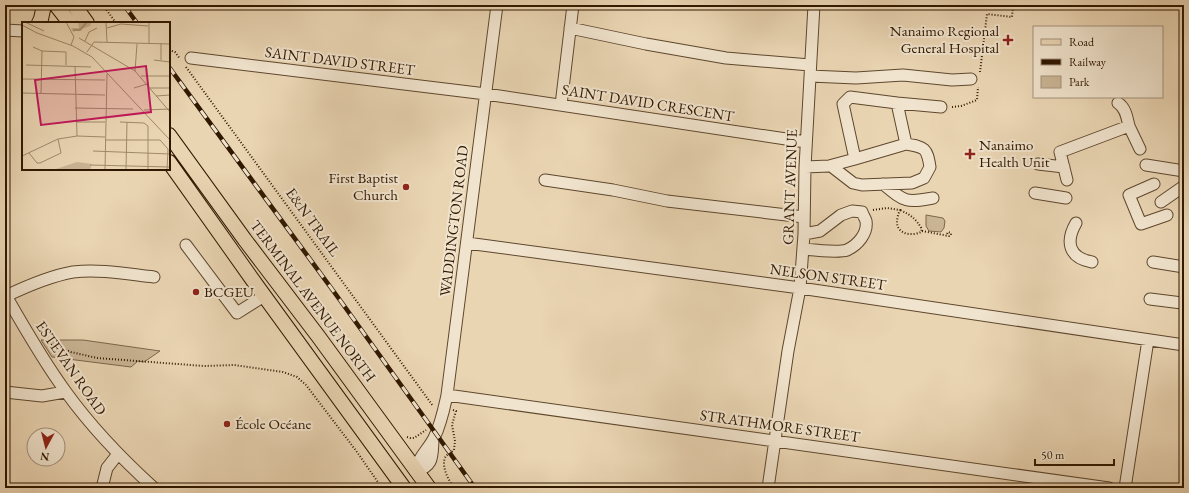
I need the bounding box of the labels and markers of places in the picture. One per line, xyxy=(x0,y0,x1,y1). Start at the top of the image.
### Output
place label: Nanaimo Regional General Hospital xyxy=(890,21,999,57)
marker: Nanaimo Regional General Hospital xyxy=(1002,34,1014,46)
place label: Nanaimo Health Unit xyxy=(979,135,1050,171)
marker: Nanaimo Health Unit xyxy=(964,148,976,160)
place label: First Baptist Church xyxy=(329,168,398,204)
marker: First Baptist Church xyxy=(401,182,411,192)
place label: BCGEU xyxy=(204,282,254,301)
marker: BCGEU xyxy=(191,287,201,297)
place label: École Océane xyxy=(235,414,312,433)
marker: École Océane xyxy=(222,419,232,429)

